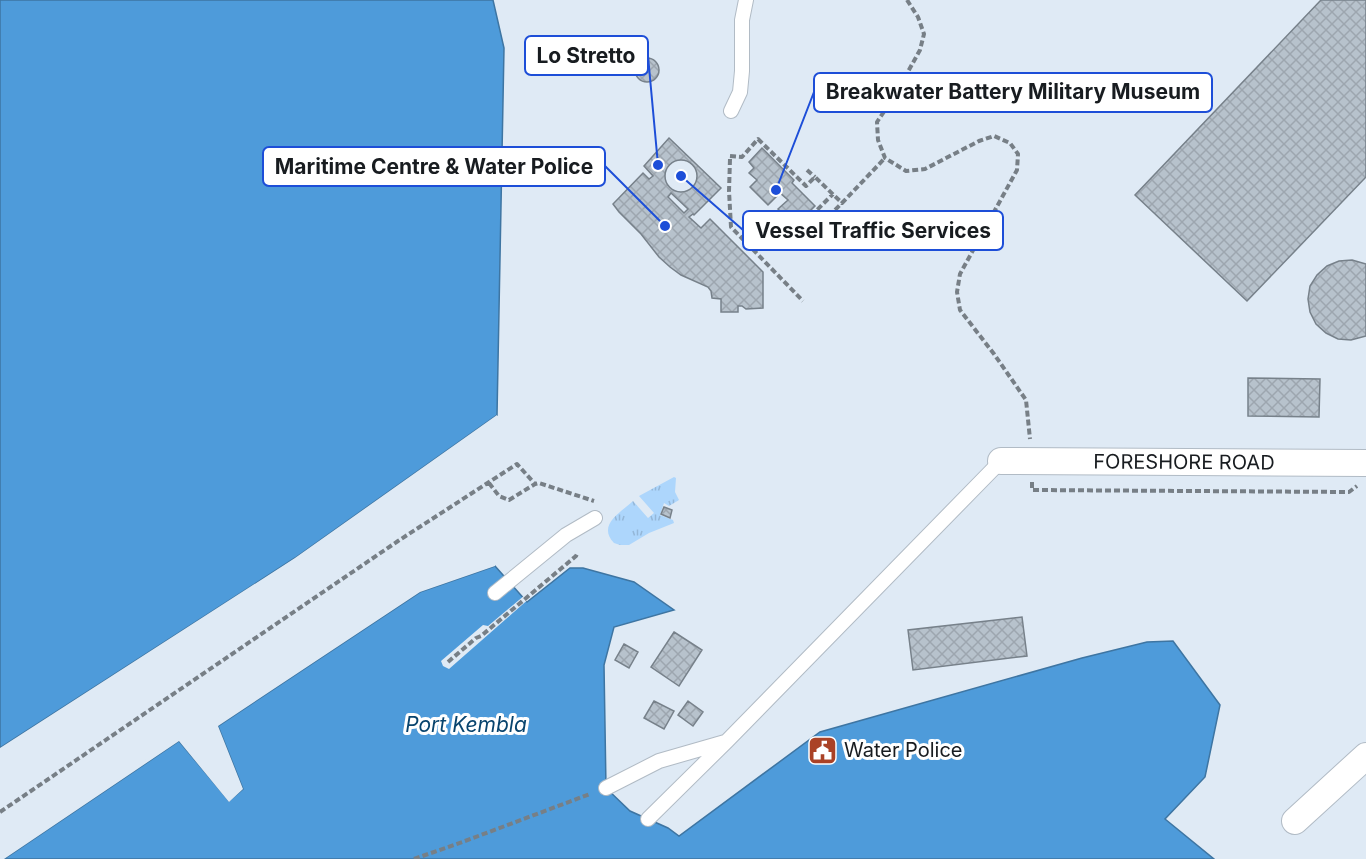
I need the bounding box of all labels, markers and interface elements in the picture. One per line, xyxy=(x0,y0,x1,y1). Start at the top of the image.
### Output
callout: Lo Stretto xyxy=(525,36,648,75)
text: Lo Stretto xyxy=(536,43,636,68)
callout: Breakwater Battery Military Museum xyxy=(814,73,1212,112)
text: Breakwater Battery Military Museum xyxy=(826,79,1200,104)
callout: Maritime Centre & Water Police xyxy=(263,147,605,186)
text: Maritime Centre & Water Police xyxy=(275,154,593,179)
callout: Vessel Traffic Services xyxy=(743,211,1003,250)
text: Vessel Traffic Services xyxy=(755,218,991,243)
street label: FORESHORE ROAD xyxy=(1093,450,1275,474)
water label: Port Kembla xyxy=(405,712,527,737)
public building icon: Water Police xyxy=(807,734,839,766)
place label: Water Police xyxy=(844,738,963,762)

